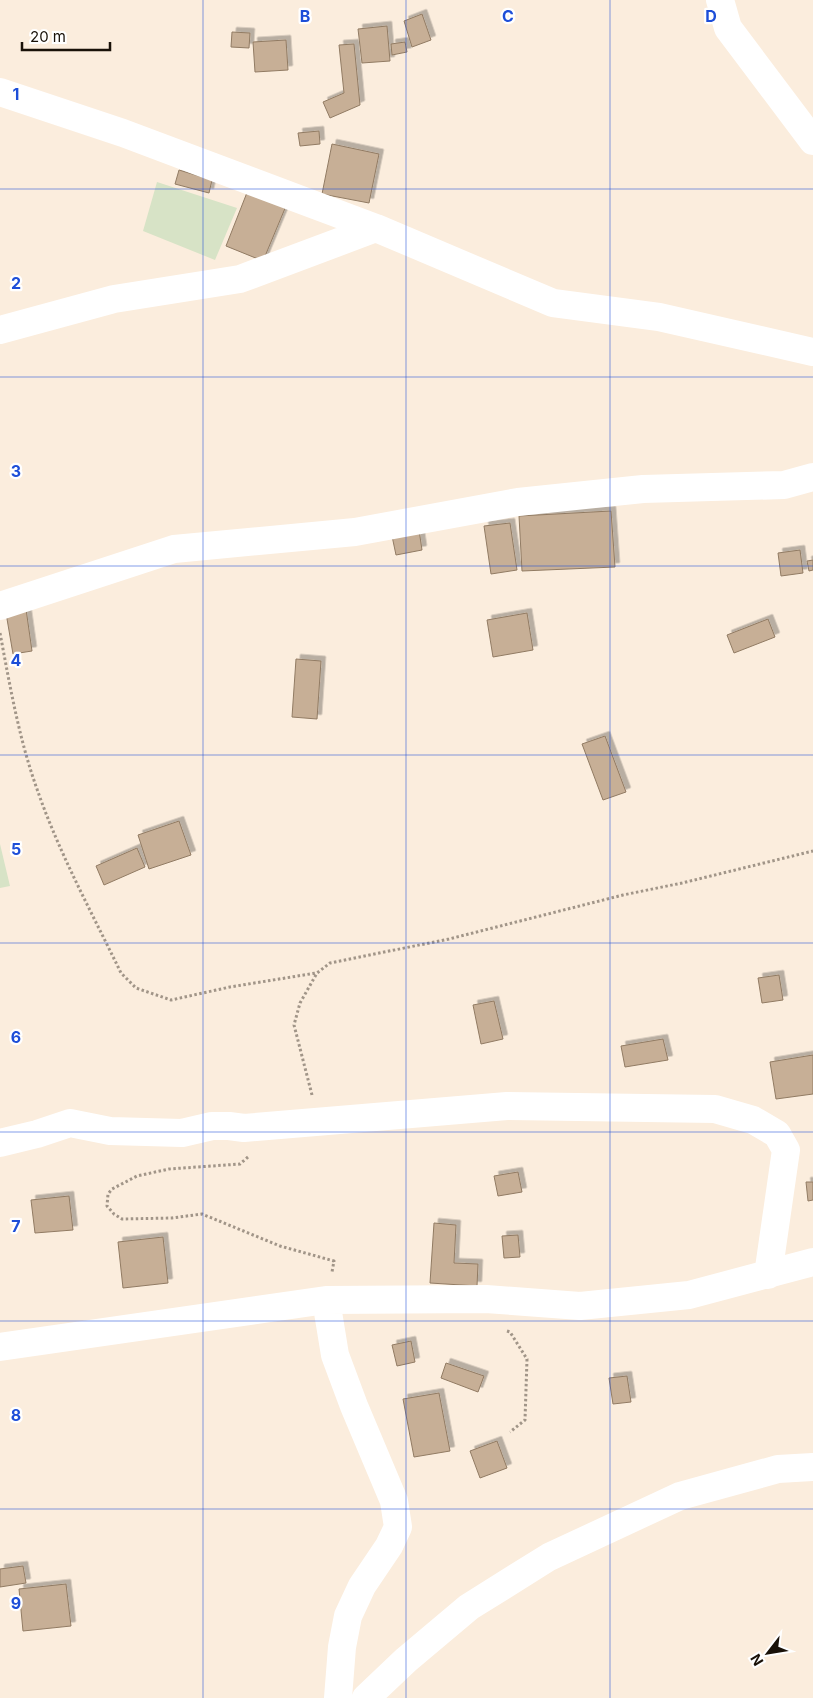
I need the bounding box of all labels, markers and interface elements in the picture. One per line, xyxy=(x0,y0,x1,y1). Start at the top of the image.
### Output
text: B xyxy=(300,6,310,26)
text: C xyxy=(502,6,514,26)
text: D xyxy=(705,6,717,26)
scale bar xyxy=(22,20,110,52)
text: 20 m xyxy=(30,27,66,46)
text: 1 xyxy=(13,84,19,104)
text: 2 xyxy=(11,273,21,293)
text: 3 xyxy=(11,461,21,481)
text: 4 xyxy=(11,650,22,670)
text: 5 xyxy=(11,839,21,859)
text: 6 xyxy=(11,1027,21,1047)
text: 7 xyxy=(11,1216,21,1236)
text: 8 xyxy=(11,1405,21,1425)
text: 9 xyxy=(11,1593,21,1613)
north arrow xyxy=(743,1628,793,1678)
text: N xyxy=(746,1651,766,1669)

